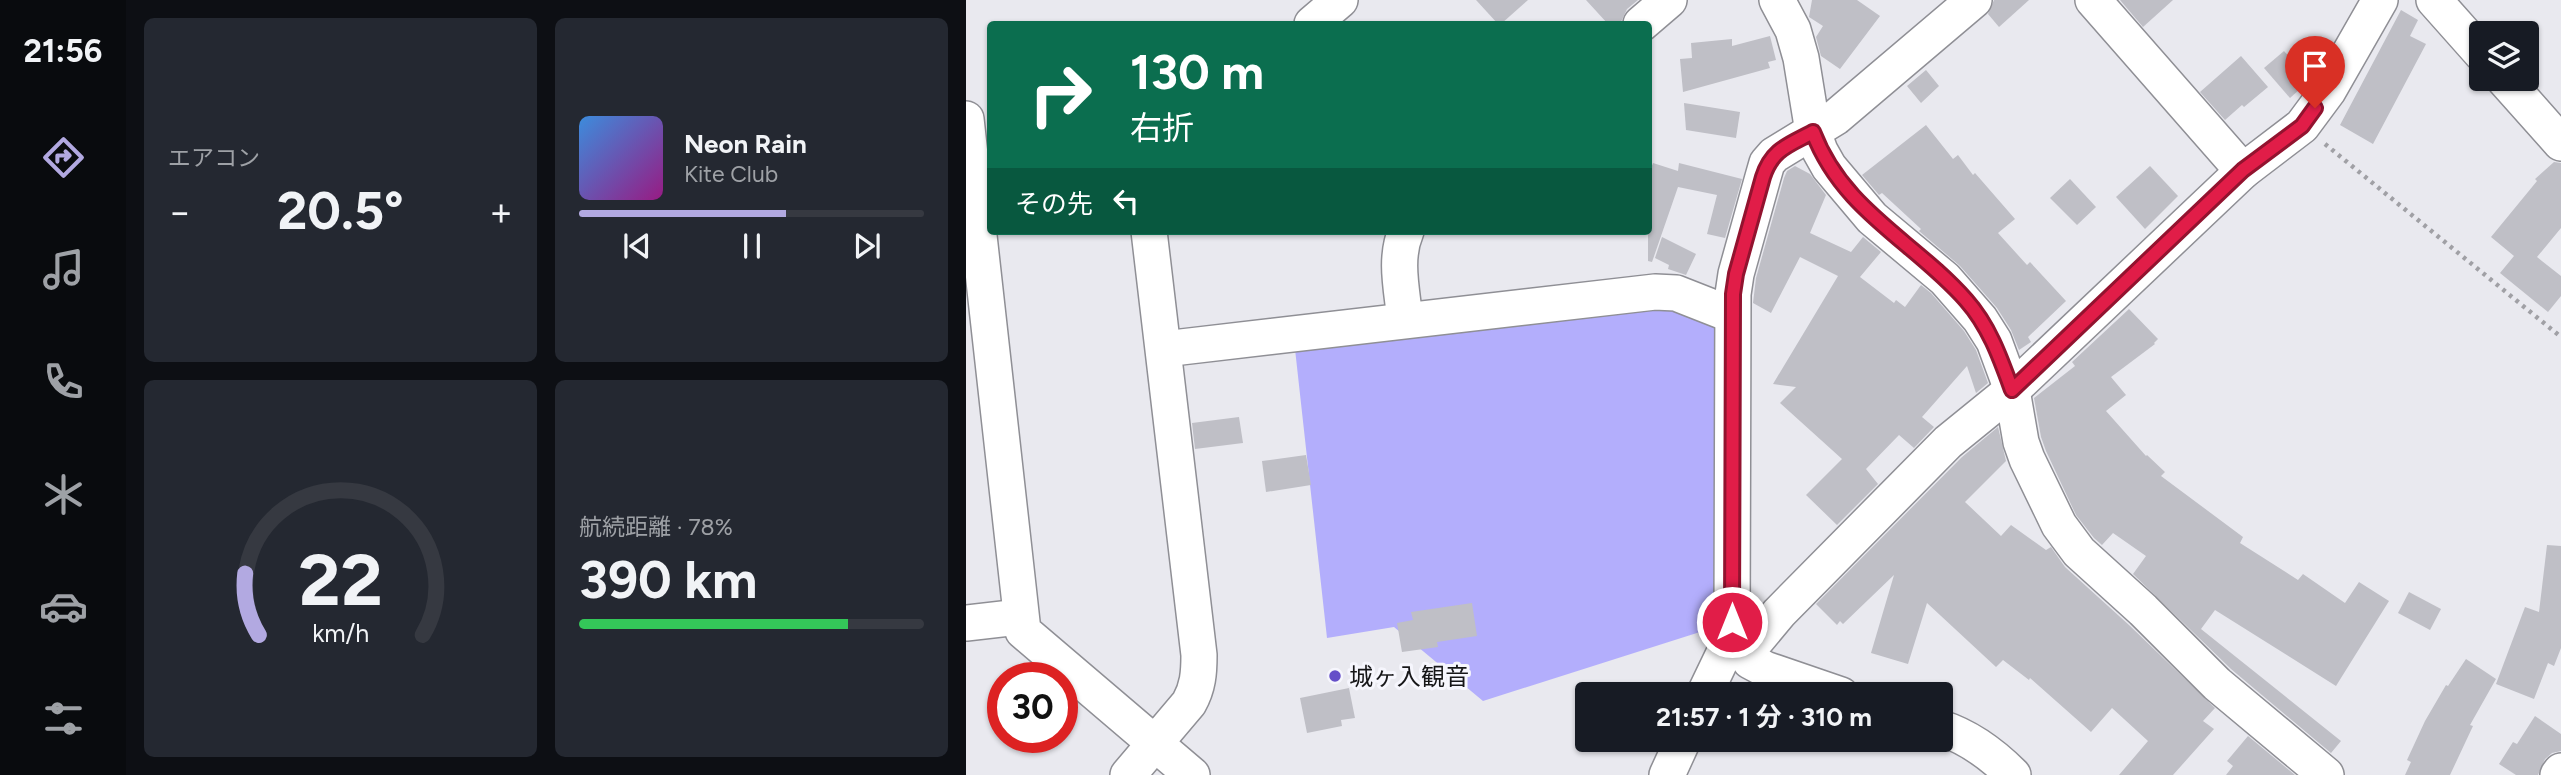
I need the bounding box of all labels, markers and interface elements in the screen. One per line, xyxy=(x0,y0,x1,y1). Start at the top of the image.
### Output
map controls xyxy=(2469,21,2539,91)
button: layers xyxy=(2469,21,2539,91)
text: 21:56 xyxy=(24,32,102,70)
pin xyxy=(2285,36,2345,108)
text: 130 m xyxy=(1130,42,1264,101)
icon: arrive xyxy=(2296,47,2334,85)
icon: right xyxy=(1015,49,1106,140)
text: 右折 xyxy=(1130,109,1194,147)
text: Neon Rain xyxy=(684,128,807,160)
icon: directions xyxy=(39,133,88,182)
text: エアコン xyxy=(168,144,260,172)
text: Kite Club xyxy=(684,160,778,188)
text: 20.5° xyxy=(277,180,404,242)
icon: left xyxy=(1107,182,1145,220)
text: その先 xyxy=(1015,188,1093,220)
text: − xyxy=(168,189,192,235)
text: + xyxy=(489,189,513,235)
icon: previous xyxy=(618,227,656,265)
icon: pause xyxy=(733,227,771,265)
icon: next xyxy=(848,227,886,265)
icon: music xyxy=(39,245,88,294)
icon: phone xyxy=(39,357,88,406)
icon: climate xyxy=(39,470,88,519)
text: 航続距離 · 78% xyxy=(579,513,733,541)
text: 22 xyxy=(298,536,383,623)
text: 390 km xyxy=(579,549,757,611)
icon: car xyxy=(39,582,88,631)
position arrow xyxy=(1695,585,1769,659)
text: km/h xyxy=(312,617,369,647)
speed limit sign: 30 xyxy=(987,662,1078,753)
place label: 城ヶ入観音 xyxy=(1349,662,1469,691)
marker: 城ヶ入観音 xyxy=(1327,668,1343,684)
icon: filters xyxy=(39,694,88,743)
text: 21:57 · 1 分 · 310 m xyxy=(1656,701,1872,733)

